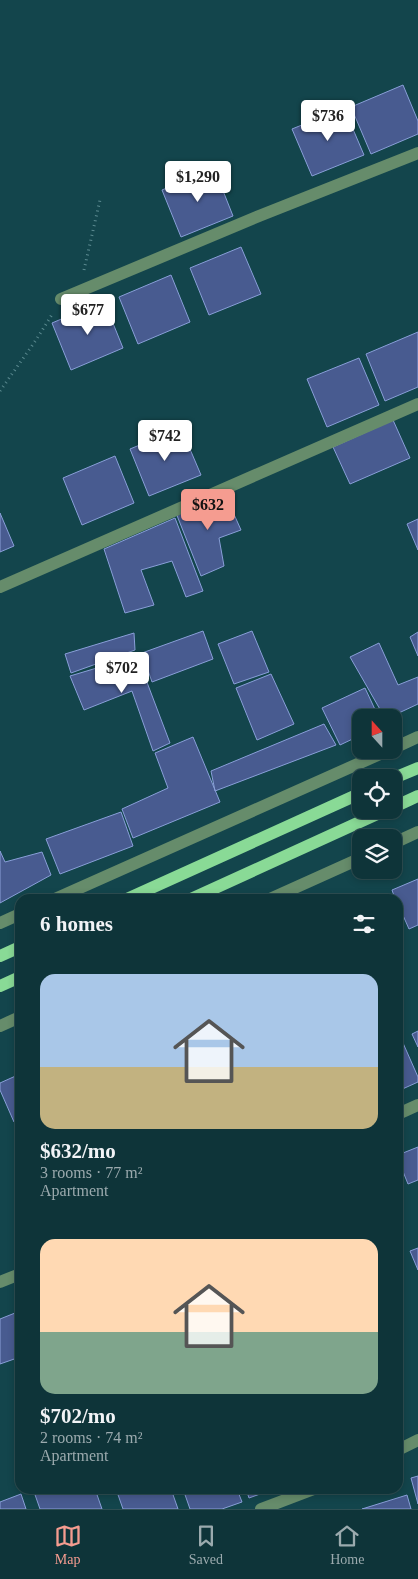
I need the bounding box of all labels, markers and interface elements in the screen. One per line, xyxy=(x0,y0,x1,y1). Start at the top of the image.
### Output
pin: $736 xyxy=(298,100,358,142)
text: $736 xyxy=(312,107,344,124)
pin: $1,290 xyxy=(157,160,239,203)
text: $1,290 xyxy=(176,168,220,185)
pin: $677 xyxy=(58,294,118,336)
text: $677 xyxy=(72,301,104,318)
pin: $742 xyxy=(135,420,195,462)
text: $742 xyxy=(149,427,181,444)
pin: $632 xyxy=(178,488,238,531)
text: $632 xyxy=(192,496,224,513)
pin: $702 xyxy=(92,652,152,694)
text: $702 xyxy=(106,659,138,676)
north arrow xyxy=(352,709,402,759)
map controls xyxy=(352,709,402,879)
button: locate xyxy=(352,769,402,819)
button: layers xyxy=(352,829,402,879)
icon: filters xyxy=(350,910,378,938)
text: 6 homes xyxy=(40,912,113,936)
icon: home xyxy=(164,1006,254,1096)
text: $632/mo xyxy=(40,1139,116,1163)
text: 3 rooms · 77 m² xyxy=(40,1164,143,1181)
text: Apartment xyxy=(40,1182,108,1199)
icon: home xyxy=(164,1271,254,1361)
text: $702/mo xyxy=(40,1404,116,1428)
text: 2 rooms · 74 m² xyxy=(40,1429,143,1446)
text: Apartment xyxy=(40,1447,108,1464)
tab: Map xyxy=(54,1522,82,1568)
tab: Saved xyxy=(189,1522,223,1568)
tab: Home xyxy=(330,1522,364,1568)

